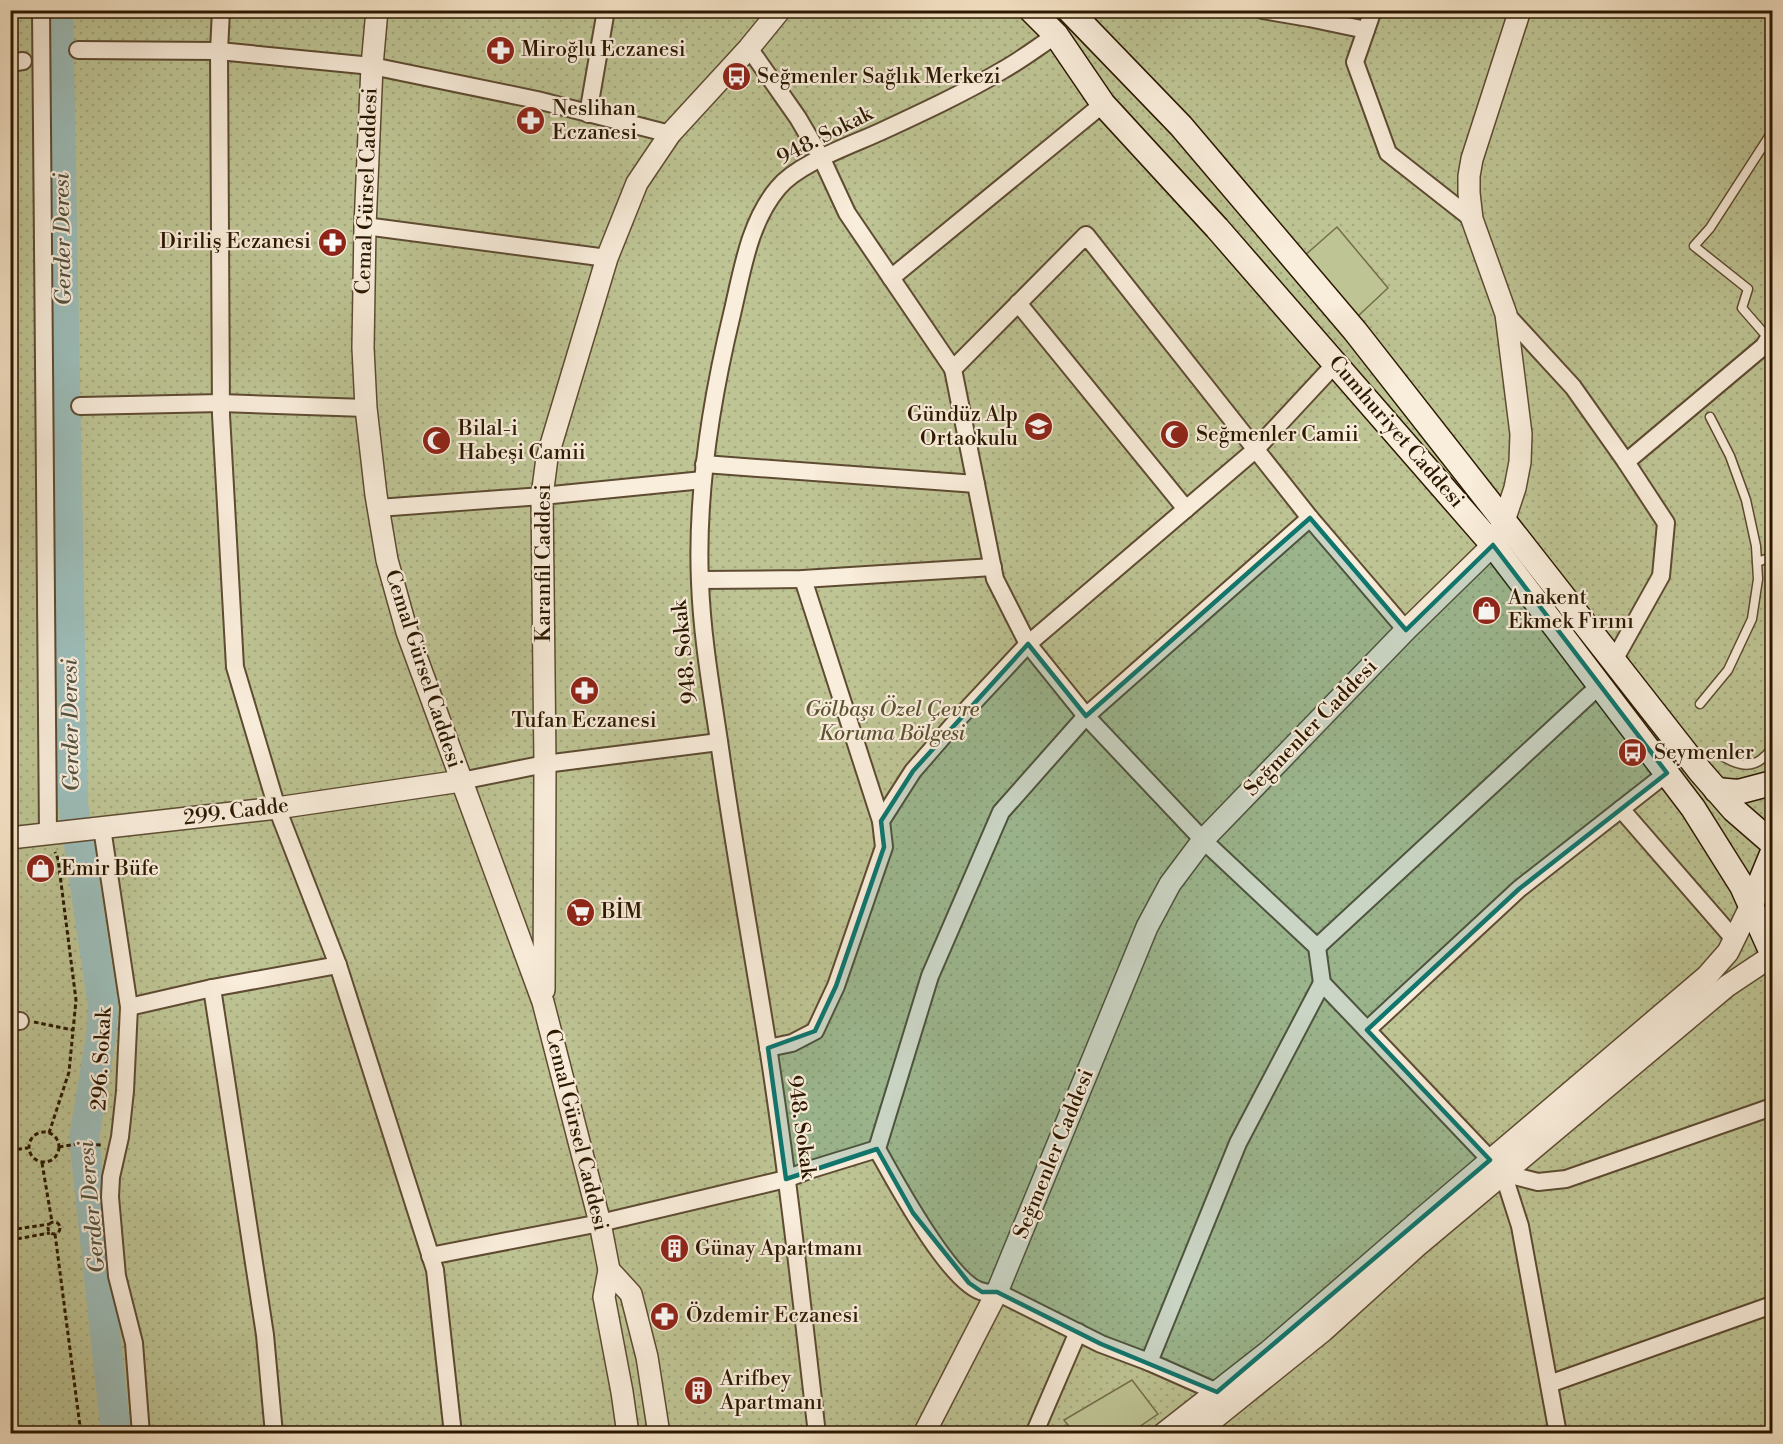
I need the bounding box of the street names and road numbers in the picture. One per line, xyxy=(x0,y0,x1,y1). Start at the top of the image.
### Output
street label: Cemal Gürsel Caddesi xyxy=(350,87,384,295)
street label: 948. Sokak xyxy=(773,100,878,171)
street label: Cumhuriyet Caddesi xyxy=(1323,350,1469,514)
street label: Karanfil Caddesi xyxy=(531,484,557,642)
street label: Cemal Gürsel Caddesi xyxy=(379,566,467,772)
street label: 948. Sokak xyxy=(667,598,703,705)
street label: Seğmenler Caddesi xyxy=(1239,654,1383,802)
street label: 299. Cadde xyxy=(182,793,290,831)
street label: 296. Sokak xyxy=(86,1006,118,1111)
street label: Cemal Gürsel Caddesi xyxy=(538,1026,614,1234)
street label: Seğmenler Caddesi xyxy=(1008,1065,1100,1243)
street label: 948. Sokak xyxy=(781,1074,821,1181)

